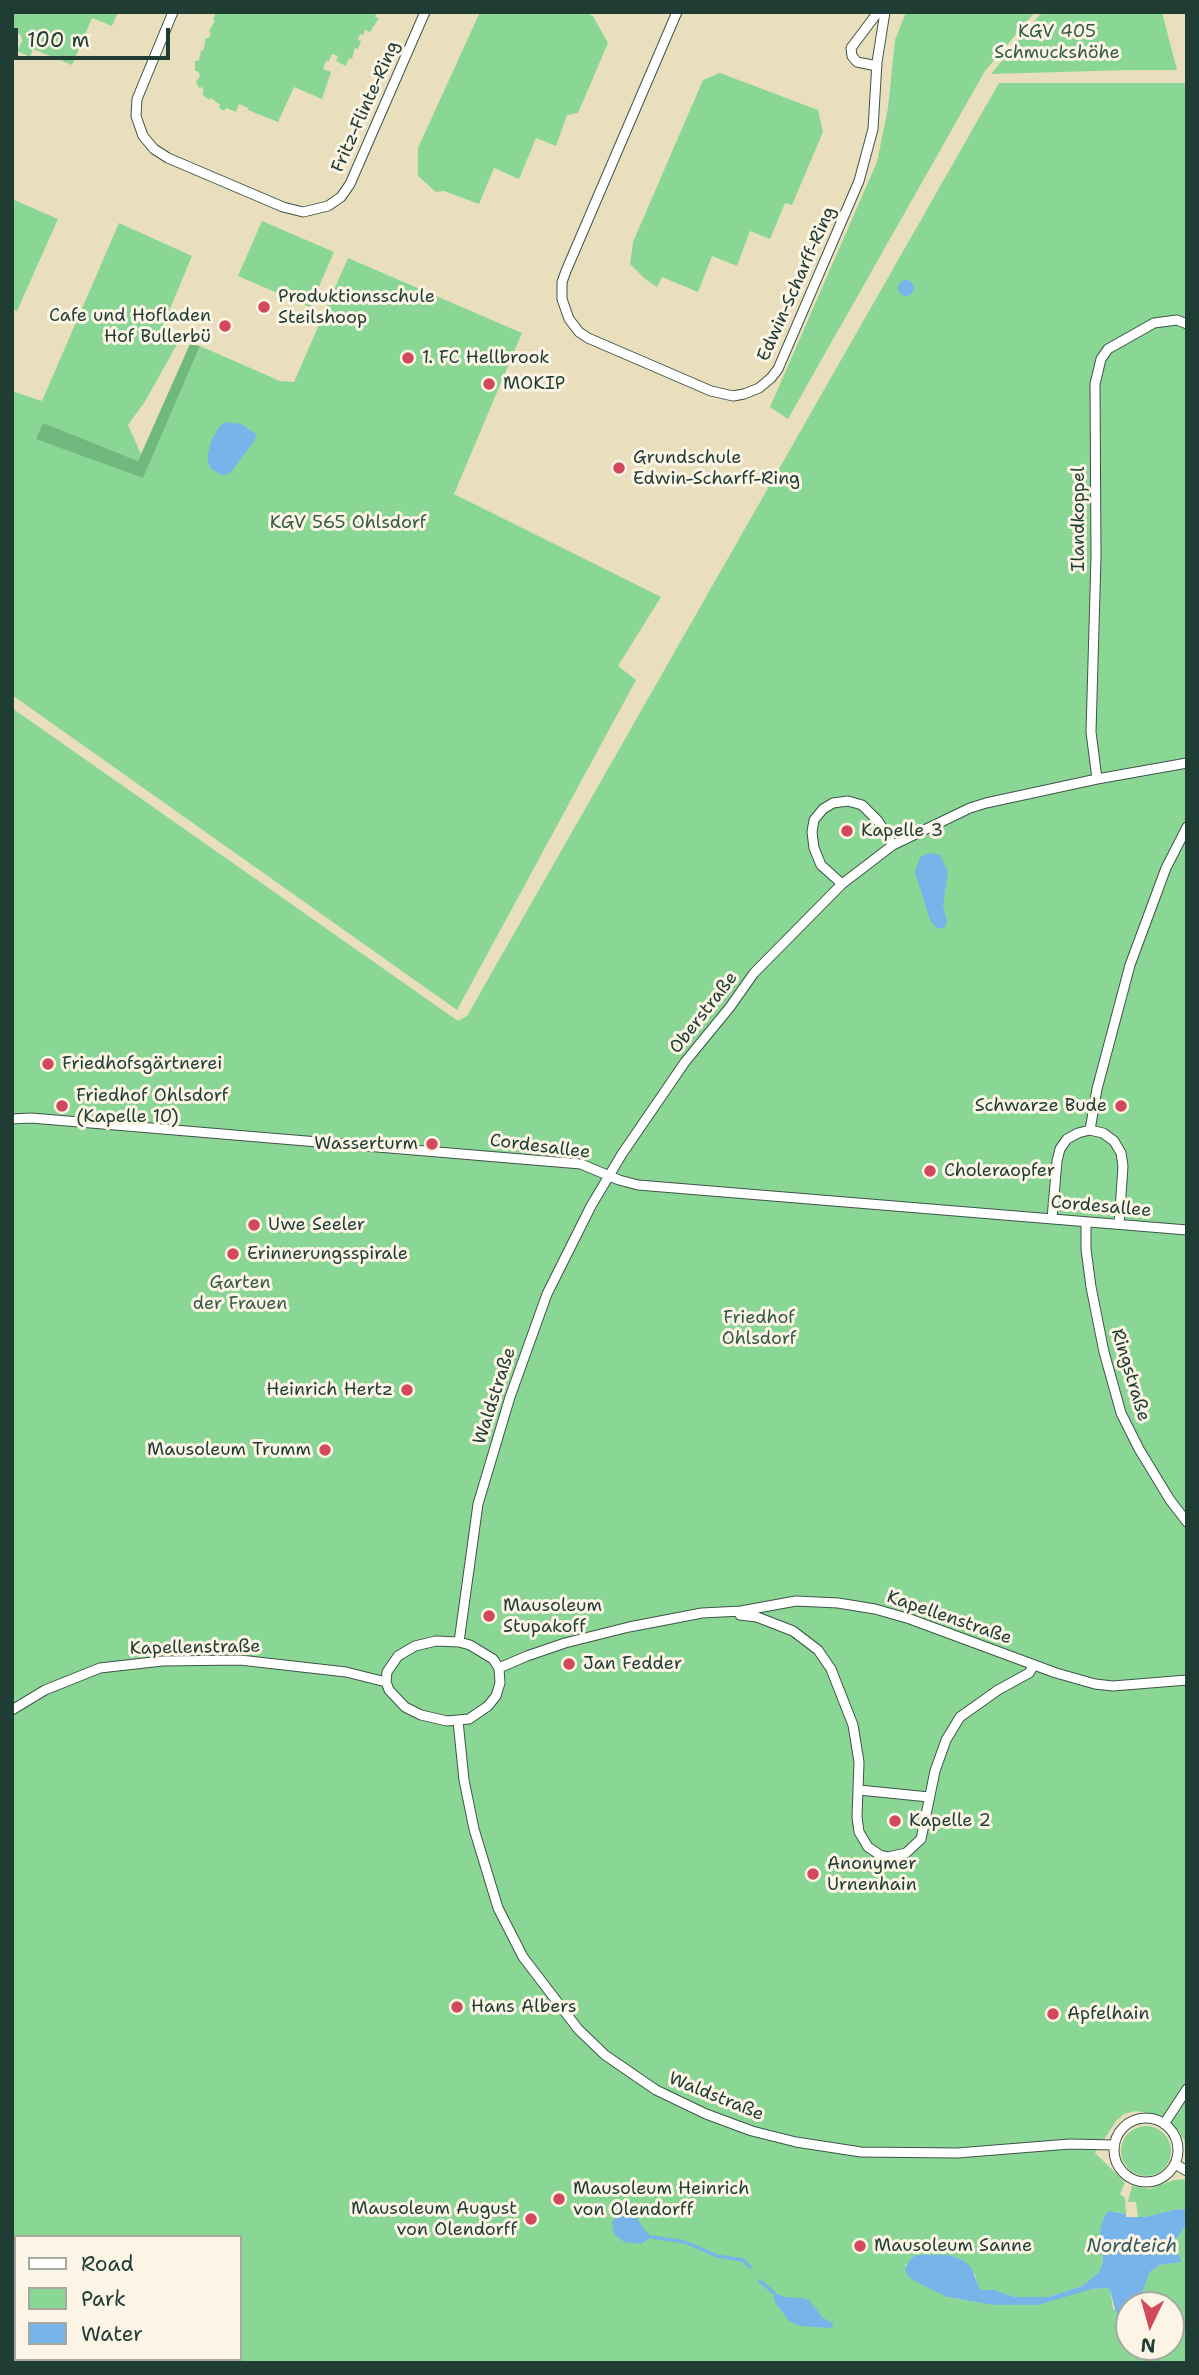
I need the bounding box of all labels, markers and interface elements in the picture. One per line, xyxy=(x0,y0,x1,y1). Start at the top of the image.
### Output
scale bar xyxy=(18,14,173,58)
park label: KGV 405 Schmuckshöhe xyxy=(994,21,1120,64)
text: 100 m xyxy=(27,26,90,54)
street label: Fritz-Flinte-Ring xyxy=(327,38,405,176)
street label: Edwin-Scharff-Ring xyxy=(753,203,841,365)
place label: Produktionsschule Steilshoop xyxy=(278,286,435,328)
marker: Produktionsschule Steilshoop xyxy=(256,299,272,315)
place label: Cafe und Hofladen Hof Bullerbü xyxy=(49,305,211,348)
marker: Cafe und Hofladen Hof Bullerbü xyxy=(217,318,233,334)
place label: 1. FC Hellbrook xyxy=(422,347,550,369)
marker: 1. FC Hellbrook xyxy=(400,350,416,366)
place label: MOKIP xyxy=(503,373,565,395)
marker: MOKIP xyxy=(481,376,497,392)
place label: Grundschule Edwin-Scharff-Ring xyxy=(633,447,800,490)
marker: Grundschule Edwin-Scharff-Ring xyxy=(611,460,627,476)
street label: Ilandkoppel xyxy=(1068,467,1090,571)
park label: KGV 565 Ohlsdorf xyxy=(270,512,426,534)
place label: Kapelle 3 xyxy=(861,820,943,842)
marker: Kapelle 3 xyxy=(839,823,855,839)
street label: Oberstraße xyxy=(665,968,743,1058)
place label: Friedhofsgärtnerei xyxy=(62,1053,222,1075)
marker: Friedhofsgärtnerei xyxy=(40,1056,56,1072)
place label: Friedhof Ohlsdorf (Kapelle 10) xyxy=(76,1085,228,1128)
place label: Schwarze Bude xyxy=(975,1095,1107,1117)
marker: Friedhof Ohlsdorf (Kapelle 10) xyxy=(54,1098,70,1114)
marker: Schwarze Bude xyxy=(1113,1098,1129,1114)
street label: Cordesallee xyxy=(489,1130,591,1164)
place label: Wasserturm xyxy=(314,1133,418,1155)
marker: Wasserturm xyxy=(424,1136,440,1152)
place label: Choleraopfer xyxy=(944,1160,1055,1182)
marker: Choleraopfer xyxy=(922,1163,938,1179)
street label: Cordesallee xyxy=(1050,1192,1152,1222)
place label: Uwe Seeler xyxy=(268,1214,365,1236)
marker: Uwe Seeler xyxy=(246,1217,262,1233)
place label: Erinnerungsspirale xyxy=(247,1243,408,1265)
marker: Erinnerungsspirale xyxy=(225,1246,241,1262)
park label: Garten der Frauen xyxy=(193,1272,287,1314)
park label: Friedhof Ohlsdorf xyxy=(722,1307,796,1350)
street label: Ringstraße xyxy=(1106,1326,1154,1424)
street label: Waldstraße xyxy=(469,1345,521,1447)
place label: Heinrich Hertz xyxy=(266,1379,393,1401)
marker: Heinrich Hertz xyxy=(399,1382,415,1398)
place label: Mausoleum Trumm xyxy=(147,1439,311,1461)
marker: Mausoleum Trumm xyxy=(317,1442,333,1458)
street label: Kapellenstraße xyxy=(884,1586,1014,1650)
place label: Mausoleum Stupakoff xyxy=(503,1595,602,1638)
marker: Mausoleum Stupakoff xyxy=(481,1608,497,1624)
street label: Kapellenstraße xyxy=(129,1636,261,1660)
place label: Jan Fedder xyxy=(583,1653,682,1675)
marker: Jan Fedder xyxy=(561,1656,577,1672)
place label: Kapelle 2 xyxy=(909,1810,991,1832)
marker: Kapelle 2 xyxy=(887,1813,903,1829)
place label: Anonymer Urnenhain xyxy=(827,1853,917,1896)
marker: Anonymer Urnenhain xyxy=(805,1866,821,1882)
place label: Hans Albers xyxy=(471,1996,577,2018)
marker: Hans Albers xyxy=(449,1999,465,2015)
place label: Apfelhain xyxy=(1067,2003,1149,2025)
marker: Apfelhain xyxy=(1045,2006,1061,2022)
street label: Waldstraße xyxy=(665,2068,767,2126)
place label: Mausoleum Heinrich von Olendorff xyxy=(573,2178,749,2220)
marker: Mausoleum Heinrich von Olendorff xyxy=(551,2191,567,2207)
place label: Mausoleum August von Olendorff xyxy=(351,2198,517,2240)
marker: Mausoleum August von Olendorff xyxy=(523,2211,539,2227)
legend xyxy=(14,2235,242,2361)
place label: Mausoleum Sanne xyxy=(874,2235,1032,2257)
water label: Nordteich xyxy=(1086,2236,1178,2258)
marker: Mausoleum Sanne xyxy=(852,2238,868,2254)
text: Road xyxy=(81,2250,134,2278)
text: Park xyxy=(81,2285,126,2313)
north arrow xyxy=(1115,2291,1185,2361)
text: Water xyxy=(81,2320,143,2348)
text: N xyxy=(1140,2332,1157,2359)

